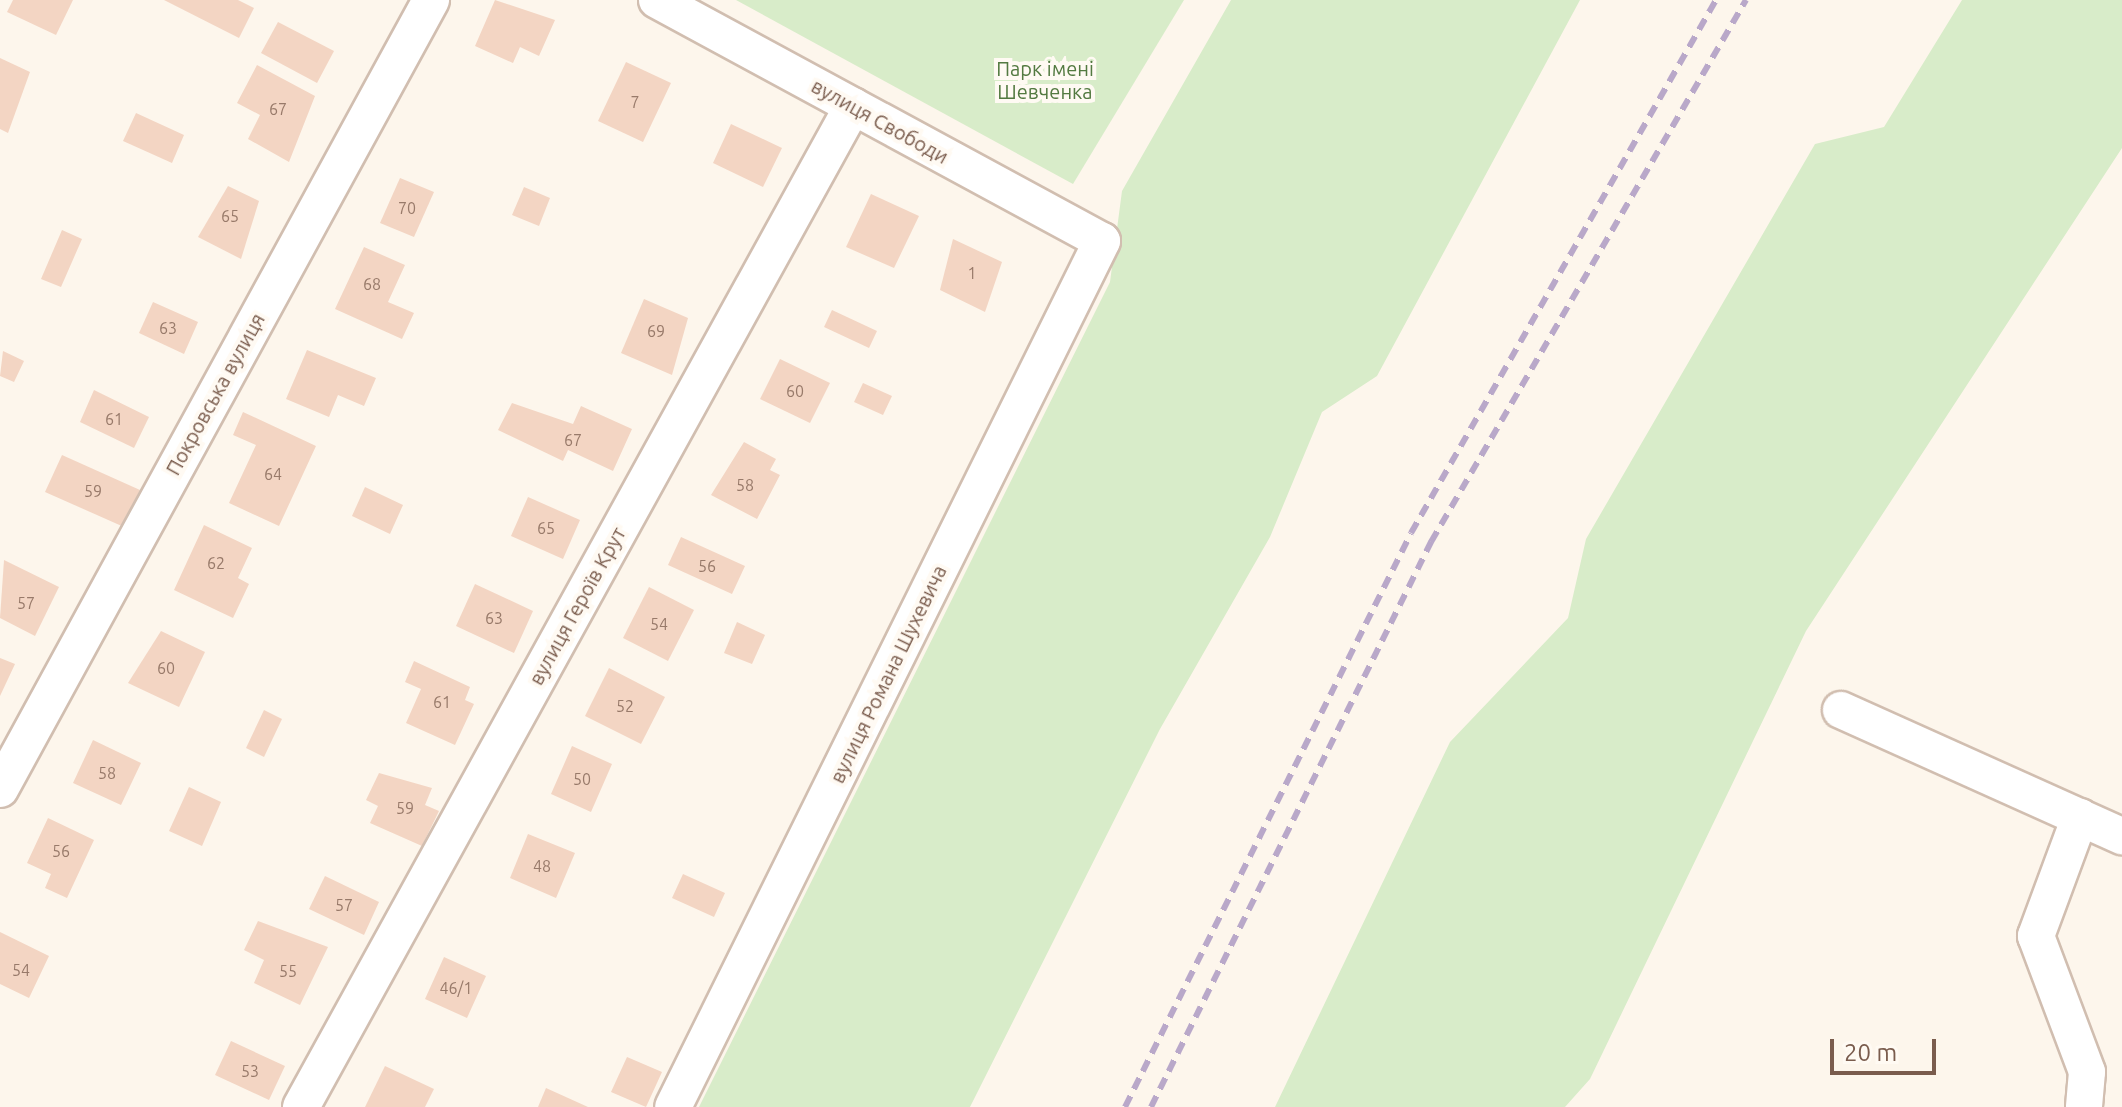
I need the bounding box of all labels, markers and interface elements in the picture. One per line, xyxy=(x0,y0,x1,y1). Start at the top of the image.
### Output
park label: Парк імені Шевченка xyxy=(996,56,1094,103)
street label: вулиця Свободи xyxy=(807,73,953,169)
house number: 7 xyxy=(630,92,640,112)
house number: 67 xyxy=(269,99,287,119)
house number: 70 xyxy=(398,198,416,218)
house number: 65 xyxy=(221,206,239,226)
house number: 1 xyxy=(967,263,977,283)
house number: 68 xyxy=(363,274,381,294)
street label: Покровська вулиця xyxy=(161,309,269,479)
house number: 63 xyxy=(159,318,177,338)
house number: 69 xyxy=(647,321,665,341)
house number: 60 xyxy=(786,381,804,401)
house number: 61 xyxy=(105,409,123,429)
house number: 67 xyxy=(564,430,582,450)
house number: 64 xyxy=(264,464,282,484)
house number: 58 xyxy=(736,475,754,495)
house number: 59 xyxy=(84,481,102,501)
house number: 65 xyxy=(537,518,555,538)
street label: вулиця Героїв Крут xyxy=(524,523,630,689)
house number: 62 xyxy=(207,553,225,573)
house number: 56 xyxy=(698,556,716,576)
street label: вулиця Романа Шухевича xyxy=(825,561,951,787)
house number: 57 xyxy=(17,593,35,613)
house number: 63 xyxy=(485,608,503,628)
house number: 54 xyxy=(650,614,668,634)
house number: 60 xyxy=(157,658,175,678)
house number: 61 xyxy=(433,692,451,712)
house number: 52 xyxy=(616,696,634,716)
house number: 58 xyxy=(98,763,116,783)
house number: 50 xyxy=(573,769,591,789)
house number: 59 xyxy=(396,798,414,818)
house number: 56 xyxy=(52,841,70,861)
house number: 48 xyxy=(533,856,551,876)
house number: 57 xyxy=(335,895,353,915)
house number: 54 xyxy=(12,960,30,980)
house number: 55 xyxy=(279,961,297,981)
house number: 46/1 xyxy=(440,978,472,998)
scale bar xyxy=(1834,1023,1940,1073)
text: 20 m xyxy=(1844,1039,1897,1066)
house number: 53 xyxy=(241,1061,259,1081)

